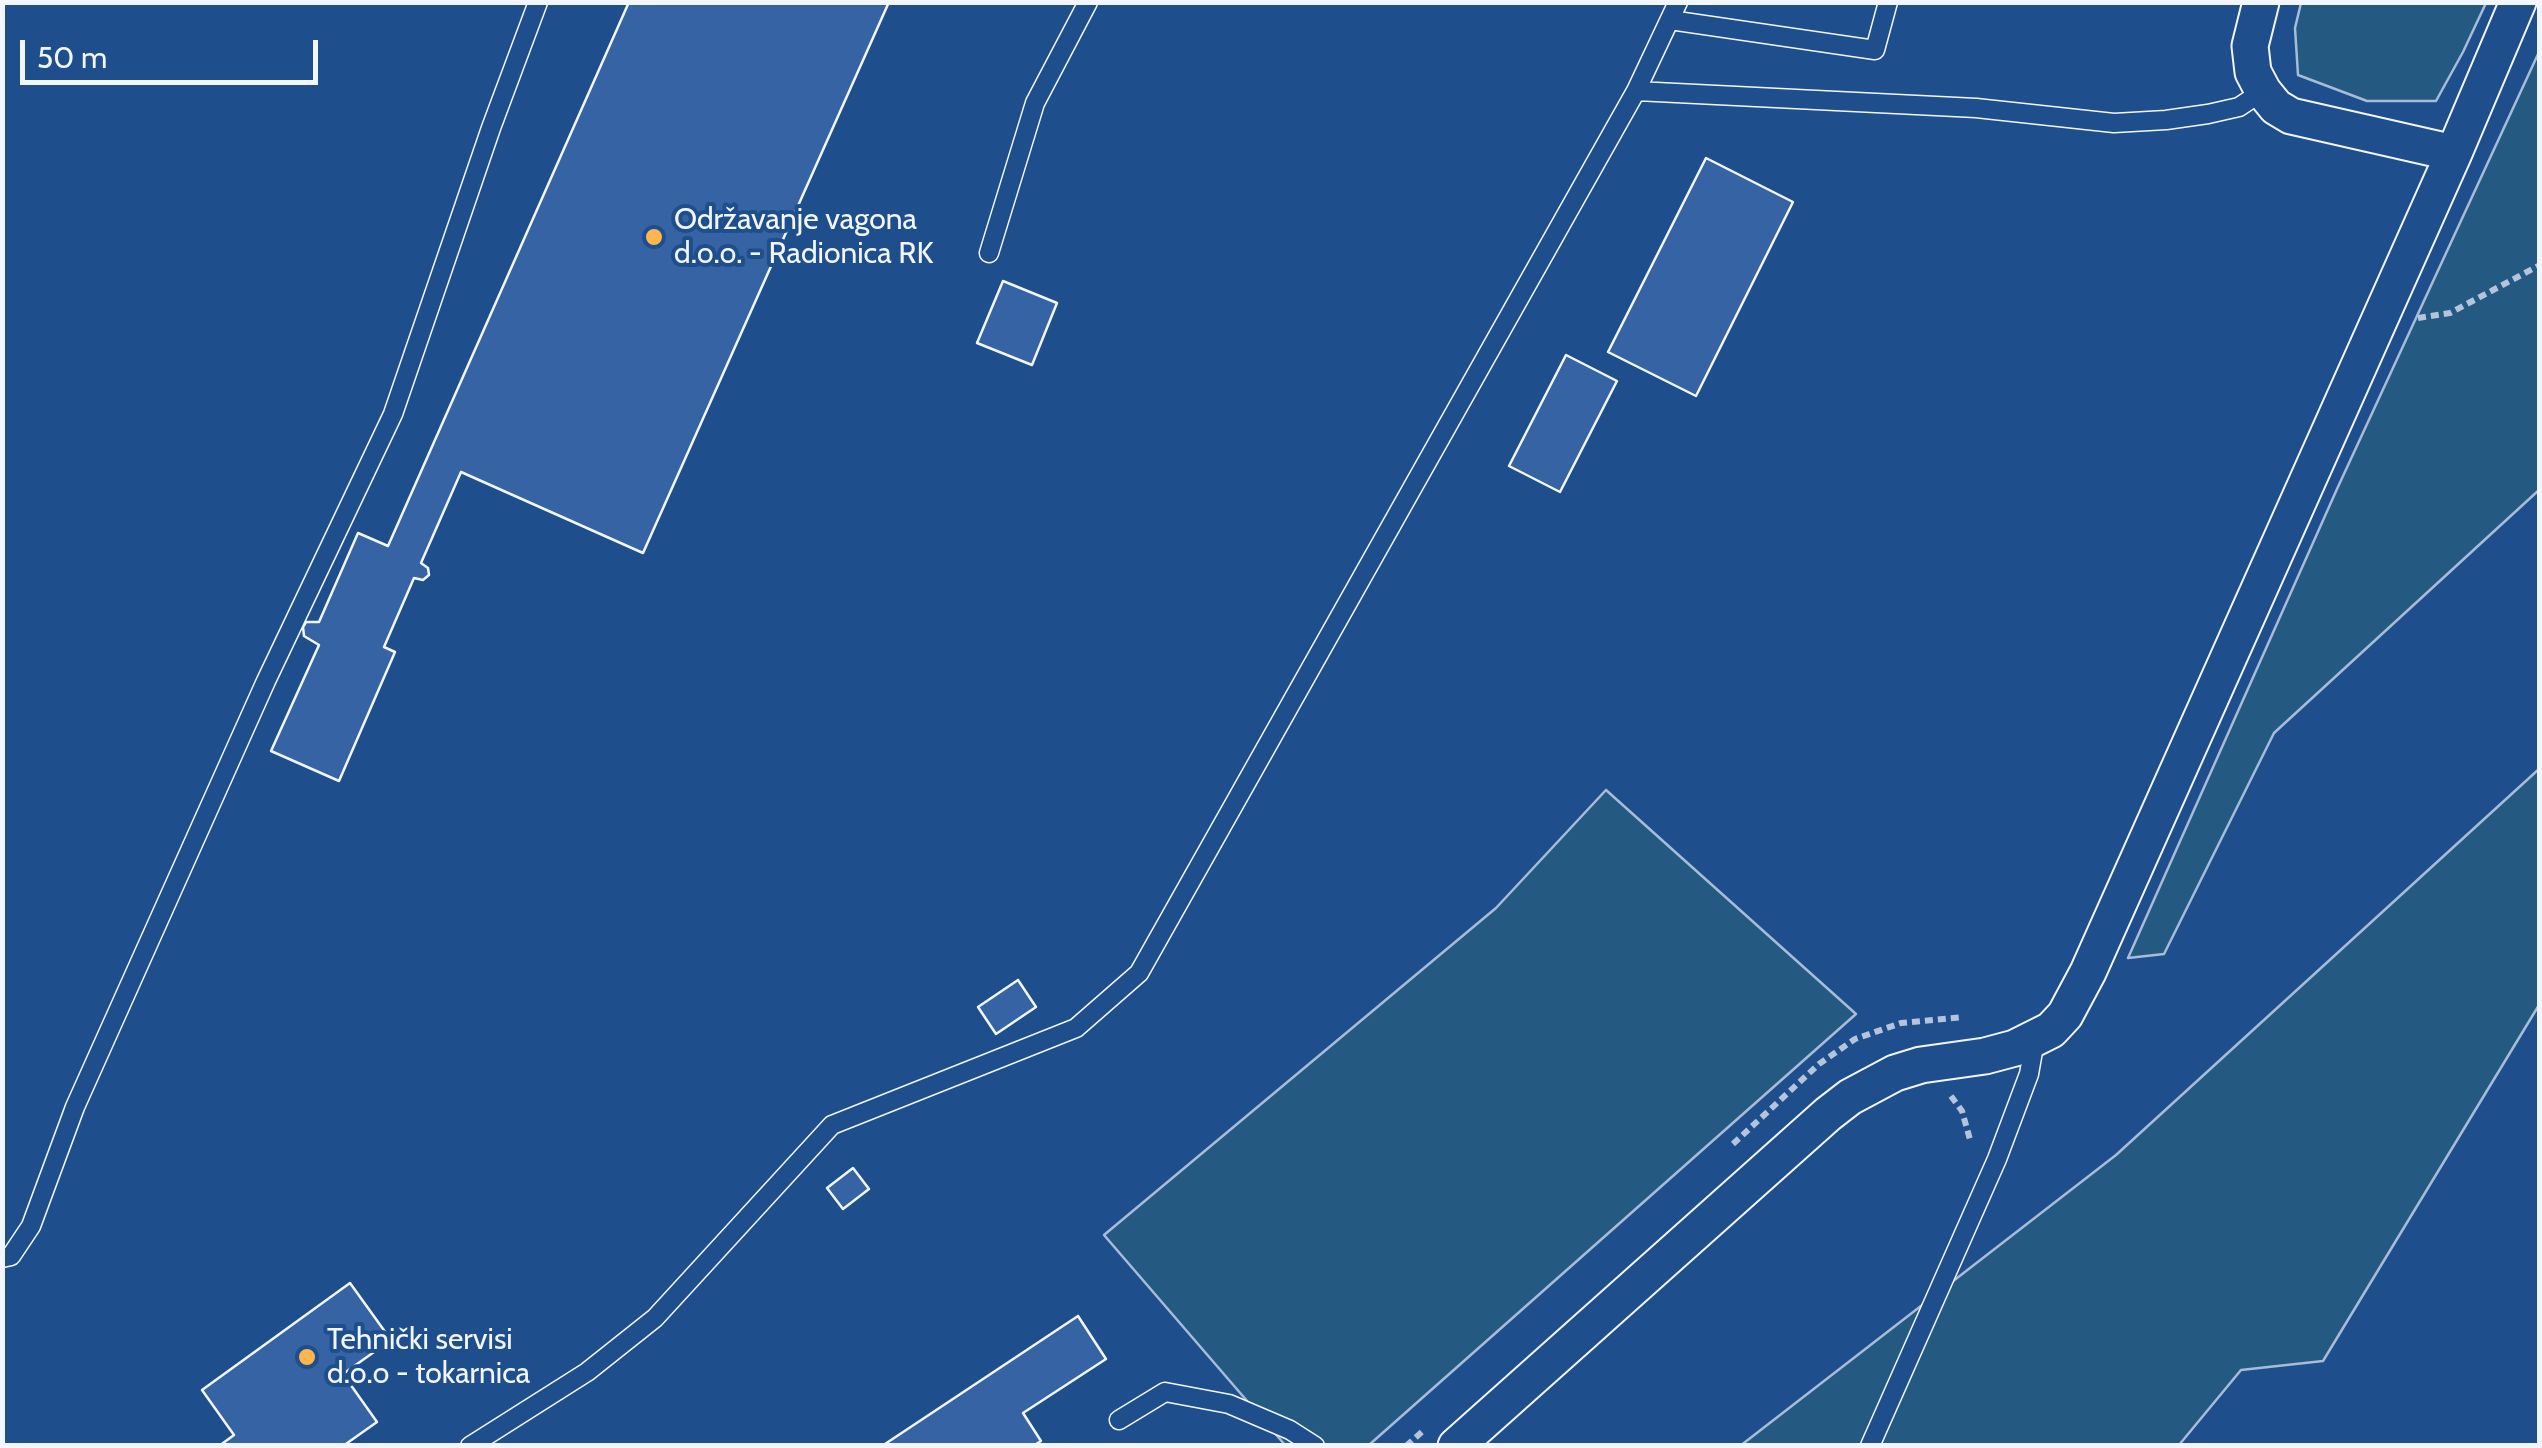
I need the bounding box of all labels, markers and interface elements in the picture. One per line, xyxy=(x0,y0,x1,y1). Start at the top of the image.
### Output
scale bar xyxy=(25,20,322,82)
text: 50 m xyxy=(37,39,107,76)
place label: Održavanje vagona d.o.o. - Radionica RK xyxy=(674,202,933,272)
marker: Održavanje vagona d.o.o. - Radionica RK xyxy=(643,226,665,248)
place label: Tehnički servisi d.o.o - tokarnica xyxy=(327,1322,530,1392)
marker: Tehnički servisi d.o.o - tokarnica xyxy=(296,1346,318,1368)

